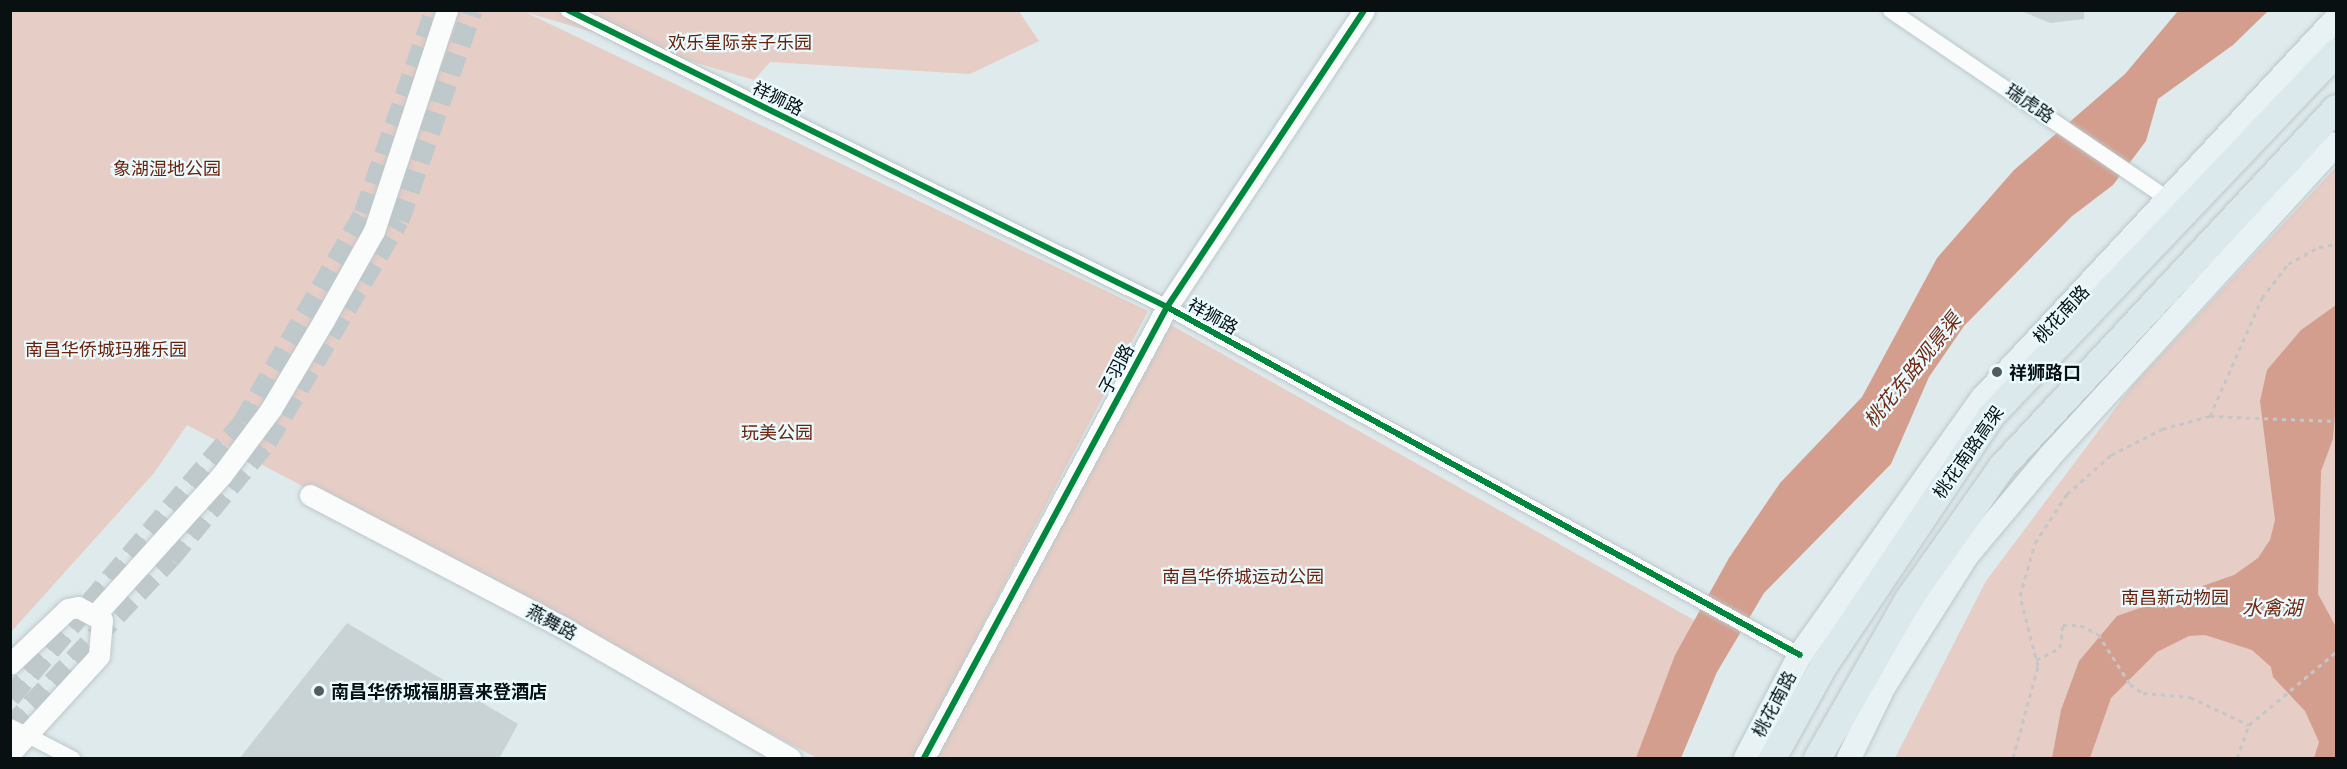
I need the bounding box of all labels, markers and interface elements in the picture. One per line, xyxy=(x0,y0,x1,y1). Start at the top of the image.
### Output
park label: 欢乐星际亲子乐园 xyxy=(668,31,812,53)
street label: 祥狮路 xyxy=(749,76,807,120)
street label: 瑞虎路 xyxy=(2002,79,2058,127)
park label: 象湖湿地公园 xyxy=(113,157,221,179)
street label: 桃花南路 xyxy=(2029,280,2093,348)
street label: 祥狮路 xyxy=(1184,293,1242,339)
water label: 桃花东路观景渠 xyxy=(1859,308,1965,432)
park label: 南昌华侨城玛雅乐园 xyxy=(25,338,187,360)
street label: 子羽路 xyxy=(1094,340,1138,398)
place label: 祥狮路口 xyxy=(2009,361,2081,383)
marker: 祥狮路口 xyxy=(1990,365,2004,379)
street label: 桃花南路高架 xyxy=(1928,402,2008,502)
park label: 玩美公园 xyxy=(741,421,813,443)
park label: 南昌华侨城运动公园 xyxy=(1162,565,1324,587)
park label: 南昌新动物园 xyxy=(2121,586,2229,608)
water label: 水禽湖 xyxy=(2242,595,2302,619)
street label: 燕舞路 xyxy=(523,600,581,644)
street label: 桃花南路 xyxy=(1748,667,1800,741)
place label: 南昌华侨城福朋喜来登酒店 xyxy=(331,680,547,702)
marker: 南昌华侨城福朋喜来登酒店 xyxy=(312,684,326,698)

